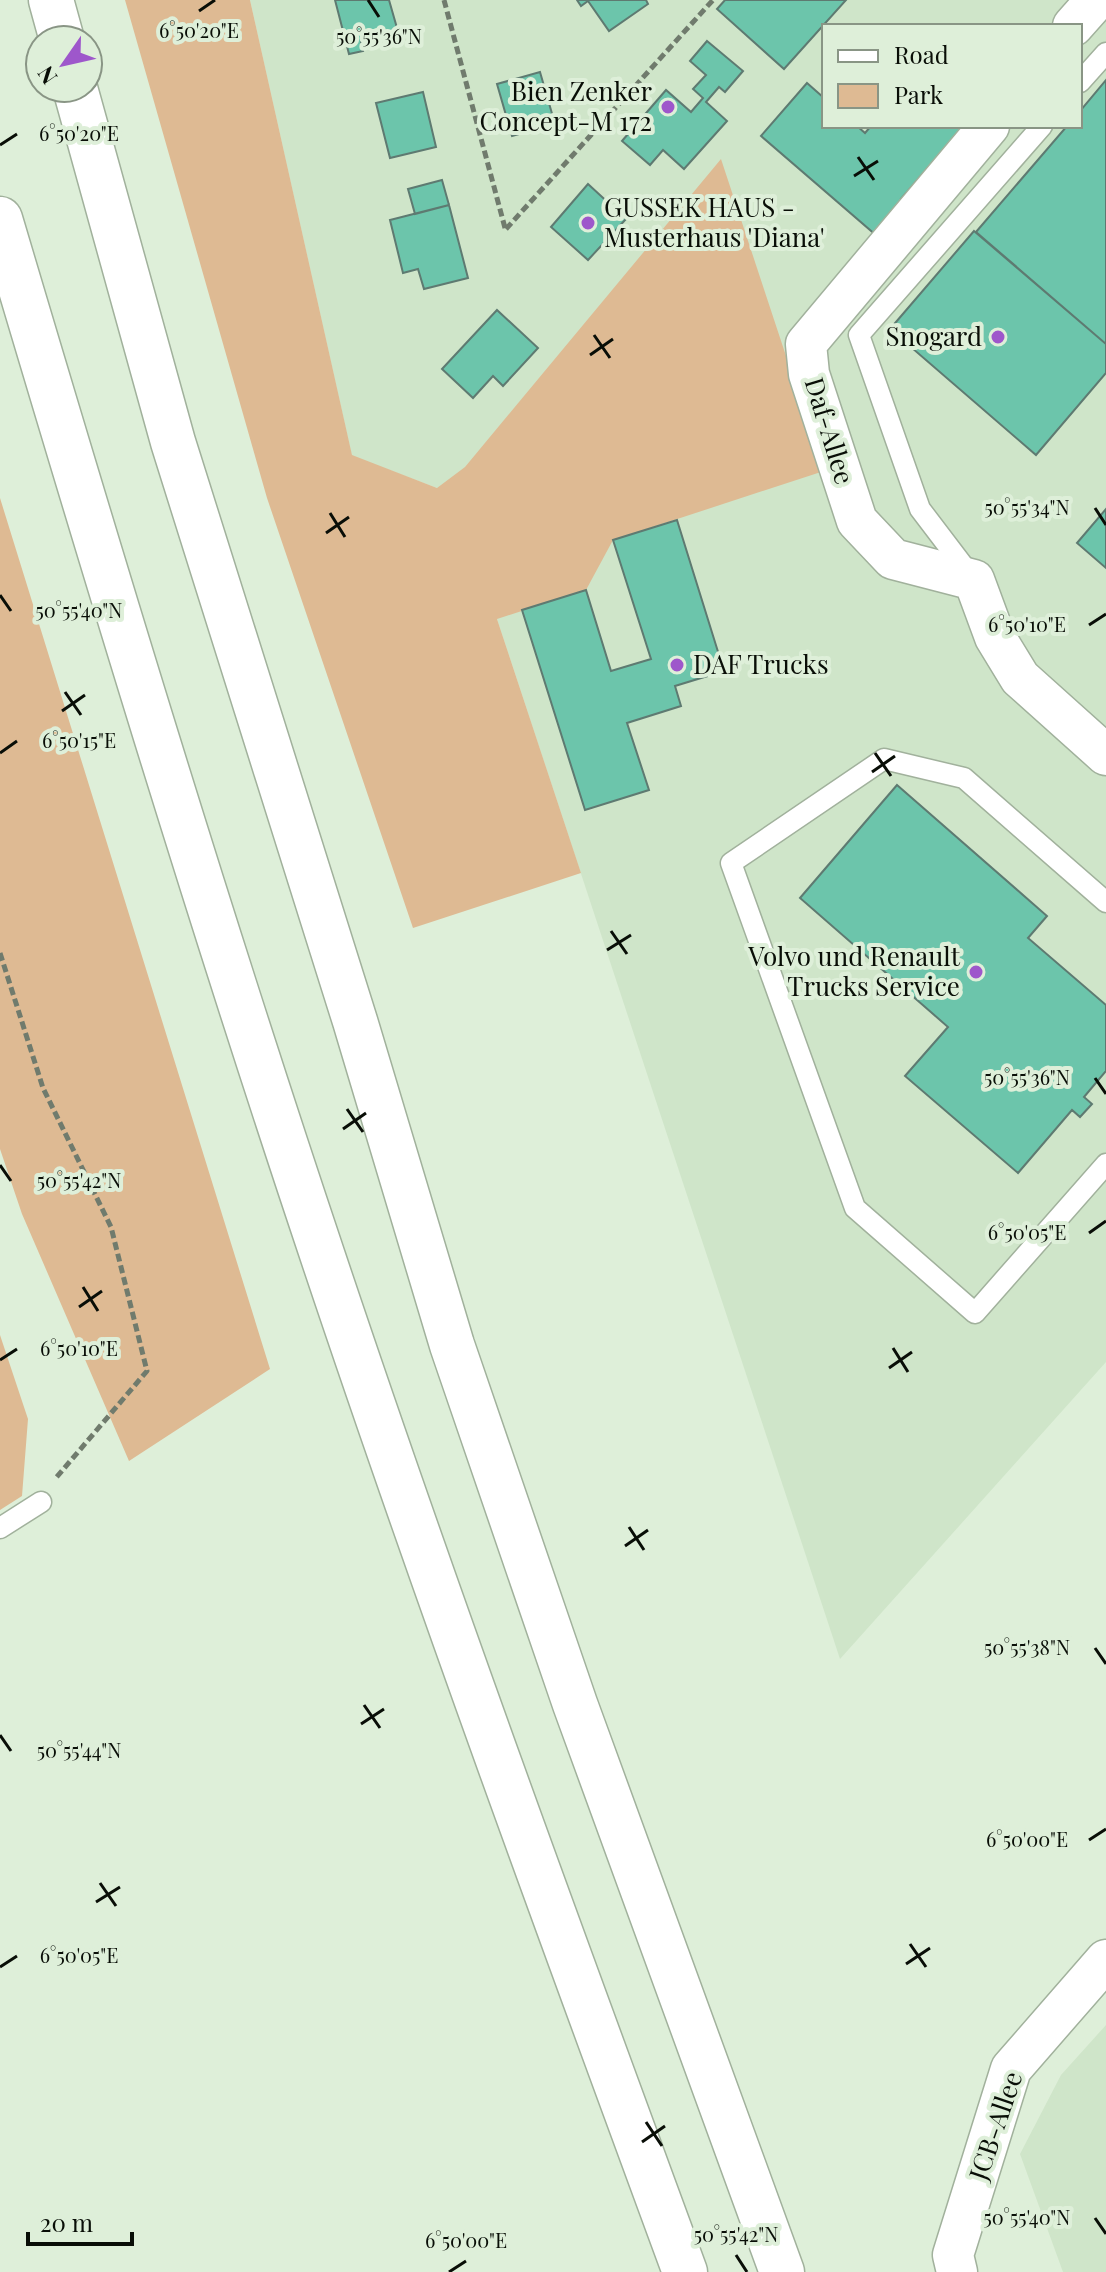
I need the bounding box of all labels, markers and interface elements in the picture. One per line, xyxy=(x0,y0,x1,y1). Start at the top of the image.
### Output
text: 6°50'20"E xyxy=(159,16,239,43)
text: 50°55'36"N xyxy=(336,22,422,49)
north arrow xyxy=(24,24,104,104)
legend xyxy=(822,24,1082,128)
text: Road xyxy=(894,38,949,70)
text: N xyxy=(30,61,63,91)
place label: Bien Zenker Concept-M 172 xyxy=(480,73,652,138)
text: Park xyxy=(894,78,944,110)
marker: Bien Zenker Concept-M 172 xyxy=(659,98,677,116)
text: 6°50'20"E xyxy=(39,119,119,146)
place label: GUSSEK HAUS - Musterhaus 'Diana' xyxy=(604,189,825,254)
marker: GUSSEK HAUS - Musterhaus 'Diana' xyxy=(579,214,597,232)
place label: Snogard xyxy=(886,318,982,353)
marker: Snogard xyxy=(989,328,1007,346)
street label: Daf-Allee xyxy=(798,373,863,488)
text: 50°55'34"N xyxy=(984,493,1070,520)
text: 50°55'40"N xyxy=(36,596,122,623)
text: 6°50'10"E xyxy=(988,610,1066,637)
place label: DAF Trucks xyxy=(693,646,829,681)
marker: DAF Trucks xyxy=(668,656,686,674)
text: 6°50'15"E xyxy=(42,726,116,753)
place label: Volvo und Renault Trucks Service xyxy=(747,938,961,1003)
marker: Volvo und Renault Trucks Service xyxy=(967,963,985,981)
text: 50°55'36"N xyxy=(984,1063,1070,1090)
text: 50°55'42"N xyxy=(37,1166,121,1193)
text: 6°50'05"E xyxy=(988,1218,1066,1245)
text: 6°50'10"E xyxy=(40,1334,118,1361)
text: 50°55'38"N xyxy=(984,1633,1070,1660)
text: 50°55'44"N xyxy=(37,1736,121,1763)
text: 6°50'00"E xyxy=(986,1825,1068,1852)
text: 6°50'05"E xyxy=(40,1941,118,1968)
street label: JCB-Allee xyxy=(959,2067,1029,2185)
scale bar xyxy=(28,2196,132,2246)
text: 50°55'40"N xyxy=(984,2203,1070,2230)
text: 20 m xyxy=(40,2206,93,2238)
text: 50°55'42"N xyxy=(694,2220,778,2247)
text: 6°50'00"E xyxy=(425,2226,507,2253)

